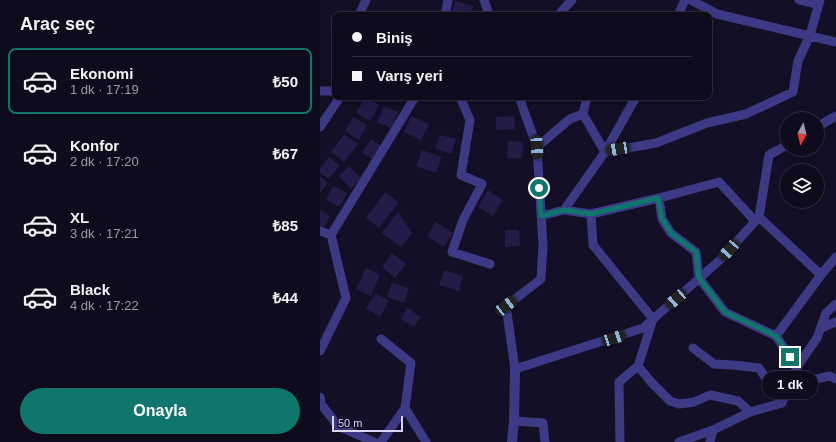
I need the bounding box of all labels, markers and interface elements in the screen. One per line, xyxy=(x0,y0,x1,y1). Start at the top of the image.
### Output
text: Araç seç xyxy=(20,14,95,34)
text: Biniş xyxy=(376,29,413,46)
icon: car xyxy=(22,63,58,99)
text: Ekonomi xyxy=(70,65,133,82)
text: Varış yeri xyxy=(376,67,443,84)
text: ₺50 xyxy=(273,73,298,90)
text: 1 dk · 17:19 xyxy=(70,82,139,97)
north arrow xyxy=(780,112,824,156)
map controls xyxy=(780,112,824,208)
icon: car xyxy=(22,135,58,171)
car xyxy=(530,135,544,159)
text: Konfor xyxy=(70,137,119,154)
car xyxy=(605,141,631,157)
text: ₺67 xyxy=(273,145,298,162)
text: 2 dk · 17:20 xyxy=(70,154,139,169)
button: layers xyxy=(780,164,824,208)
route start xyxy=(530,179,548,197)
icon: car xyxy=(22,207,58,243)
text: XL xyxy=(70,209,89,226)
text: ₺85 xyxy=(273,217,298,234)
text: 3 dk · 17:21 xyxy=(70,226,139,241)
car xyxy=(717,237,741,263)
icon: car xyxy=(22,279,58,315)
text: Black xyxy=(70,281,110,298)
car xyxy=(663,287,689,311)
text: ₺44 xyxy=(273,289,298,306)
car xyxy=(493,294,519,318)
text: 4 dk · 17:22 xyxy=(70,298,139,313)
car xyxy=(601,329,627,347)
route end xyxy=(781,348,799,366)
callout: 1 dk xyxy=(762,371,818,399)
text: 1 dk xyxy=(777,377,803,392)
button: Onayla xyxy=(20,388,300,434)
scale bar xyxy=(332,414,403,433)
text: 50 m xyxy=(338,417,362,429)

